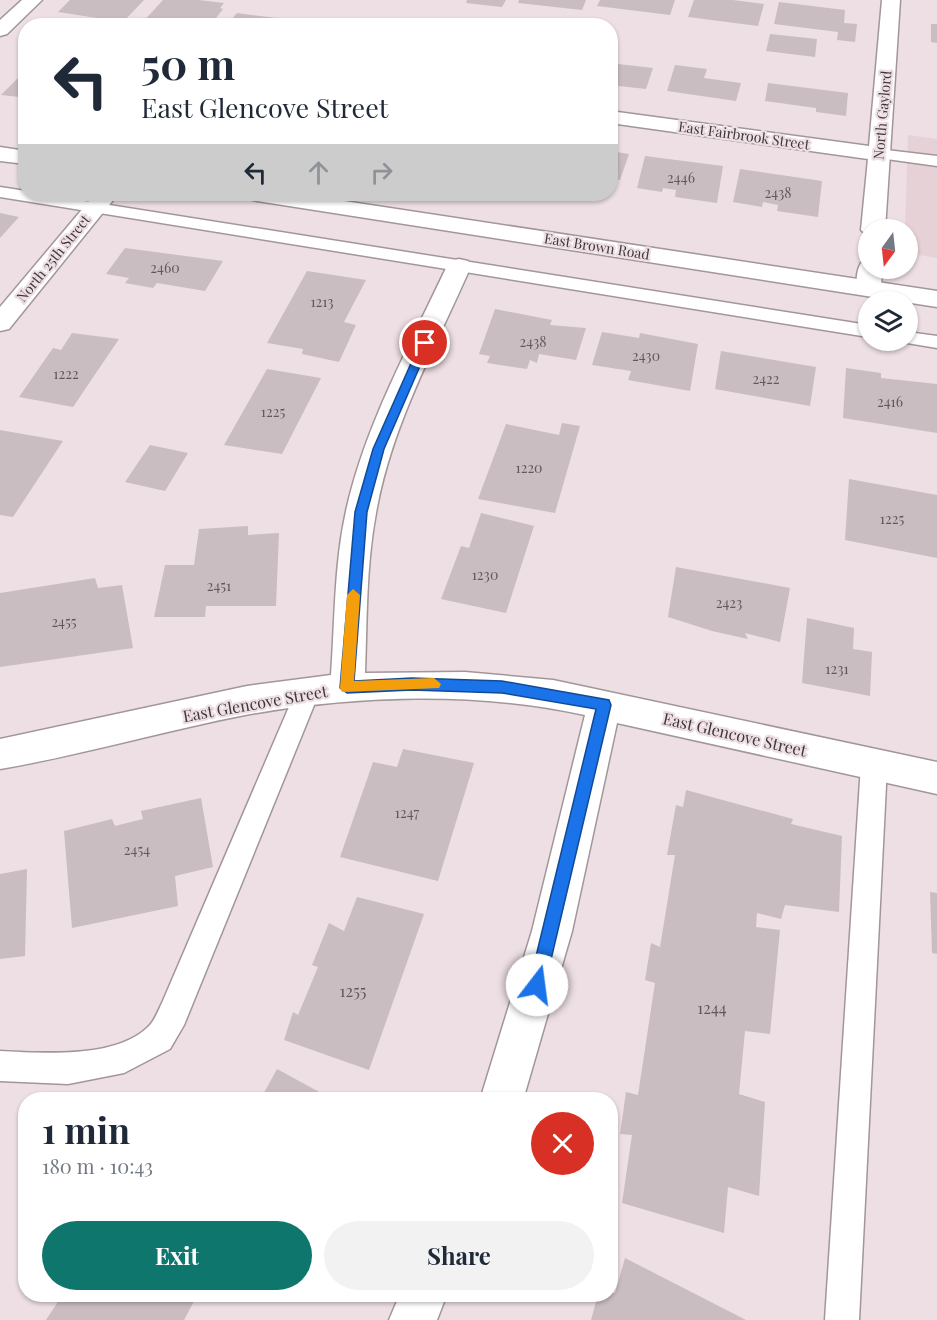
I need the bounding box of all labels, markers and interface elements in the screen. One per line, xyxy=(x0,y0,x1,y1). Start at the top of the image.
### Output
text: 50 m xyxy=(141,35,235,91)
icon: left xyxy=(42,42,120,120)
street label: North Gaylord xyxy=(869,70,895,160)
text: East Glencove Street xyxy=(141,89,388,125)
street label: East Fairbrook Street xyxy=(677,116,812,154)
icon: left xyxy=(239,156,272,189)
icon: ahead xyxy=(302,156,335,189)
icon: right xyxy=(365,156,398,189)
house number: 2446 xyxy=(667,168,695,187)
house number: 2438 xyxy=(765,183,791,202)
street label: North 25th Street xyxy=(12,210,95,306)
north arrow xyxy=(858,219,918,279)
map controls xyxy=(858,219,918,351)
street label: East Brown Road xyxy=(543,228,651,264)
house number: 2460 xyxy=(150,258,180,277)
button: layers xyxy=(858,291,918,351)
house number: 1213 xyxy=(310,292,334,311)
pin xyxy=(399,317,450,368)
icon: arrive xyxy=(408,326,441,359)
house number: 2438 xyxy=(520,332,546,351)
house number: 2430 xyxy=(632,346,660,365)
house number: 1222 xyxy=(53,364,79,383)
house number: 2422 xyxy=(752,369,780,388)
house number: 2416 xyxy=(877,392,903,411)
house number: 1225 xyxy=(261,402,285,421)
house number: 1220 xyxy=(516,458,543,477)
house number: 1225 xyxy=(880,509,904,528)
house number: 1230 xyxy=(472,565,498,584)
house number: 2451 xyxy=(207,576,231,595)
house number: 2423 xyxy=(716,593,742,612)
house number: 2455 xyxy=(51,612,77,631)
house number: 1231 xyxy=(825,659,849,678)
street label: East Glencove Street xyxy=(181,680,329,726)
street label: East Glencove Street xyxy=(661,707,809,761)
house number: 1247 xyxy=(395,803,419,822)
house number: 2454 xyxy=(124,840,150,859)
position arrow xyxy=(505,953,569,1017)
house number: 1255 xyxy=(340,980,366,1001)
house number: 1244 xyxy=(697,997,727,1018)
text: 1 min xyxy=(42,1105,130,1153)
button: close xyxy=(531,1112,594,1175)
text: 180 m · 10:43 xyxy=(42,1152,153,1179)
button: Exit xyxy=(42,1221,312,1290)
button: Share xyxy=(324,1221,594,1290)

